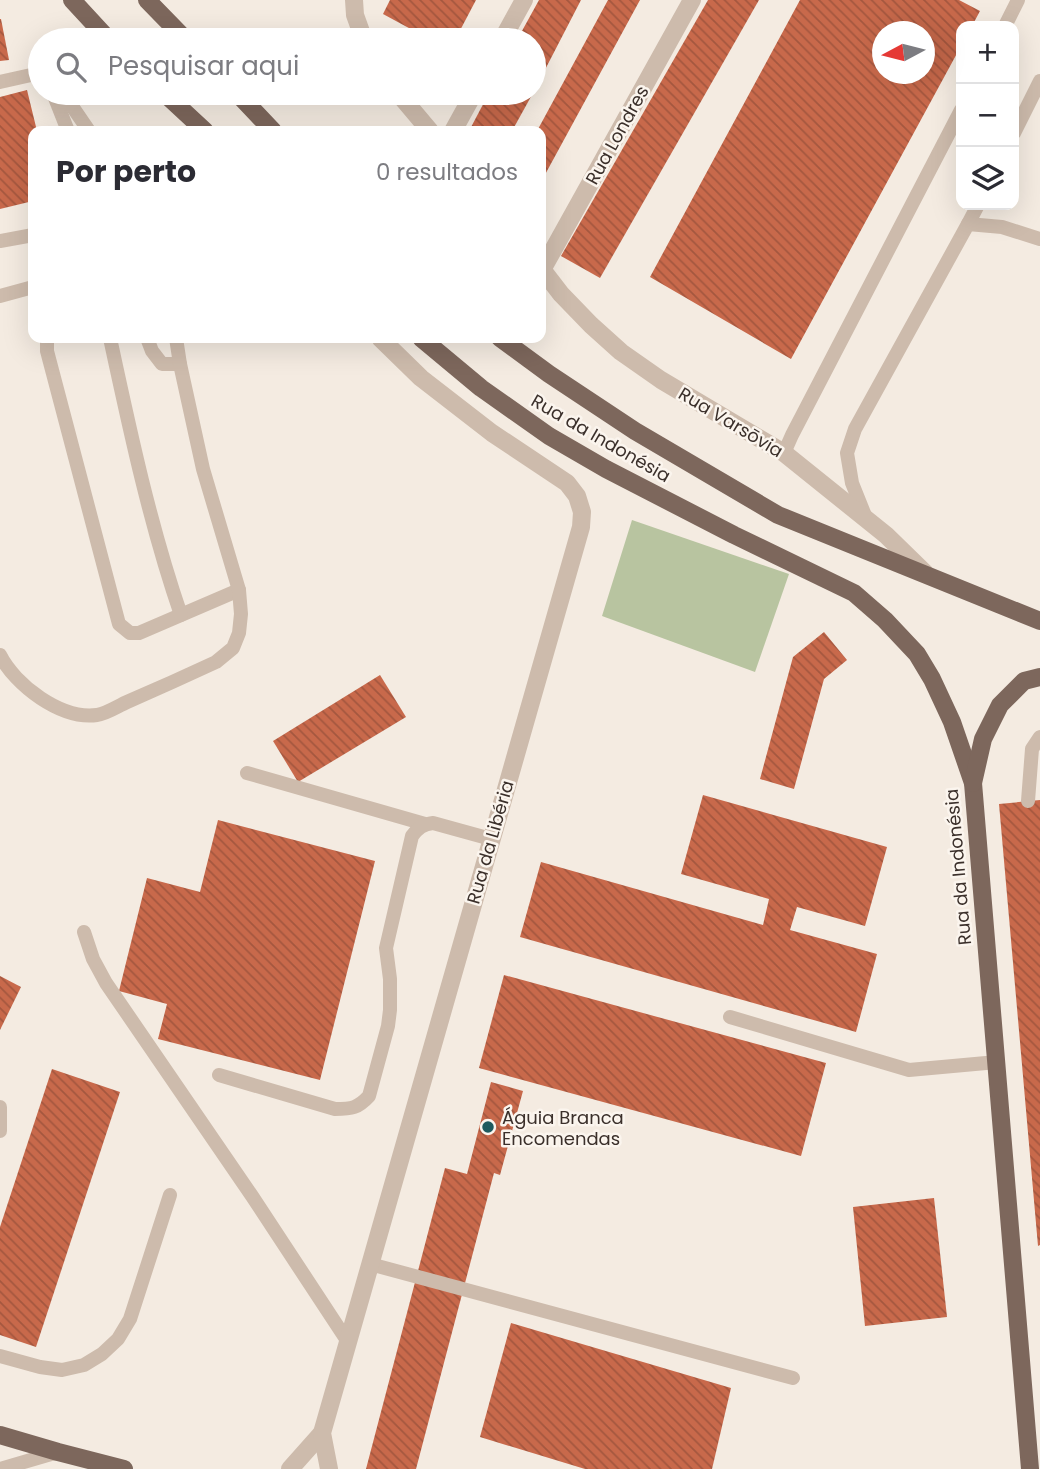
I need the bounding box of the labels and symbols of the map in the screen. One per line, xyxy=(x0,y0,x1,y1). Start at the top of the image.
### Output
north arrow xyxy=(872,21,935,84)
street label: Rua Londres xyxy=(579,81,655,189)
street label: Rua Varsōvia xyxy=(674,381,788,463)
street label: Rua da Indonésia xyxy=(527,388,675,488)
street label: Rua da Libéria xyxy=(460,777,520,907)
street label: Rua da Indonésia xyxy=(939,788,977,946)
place label: Águia Branca Encomendas xyxy=(502,1105,624,1151)
marker: Águia Branca Encomendas xyxy=(480,1119,496,1135)

